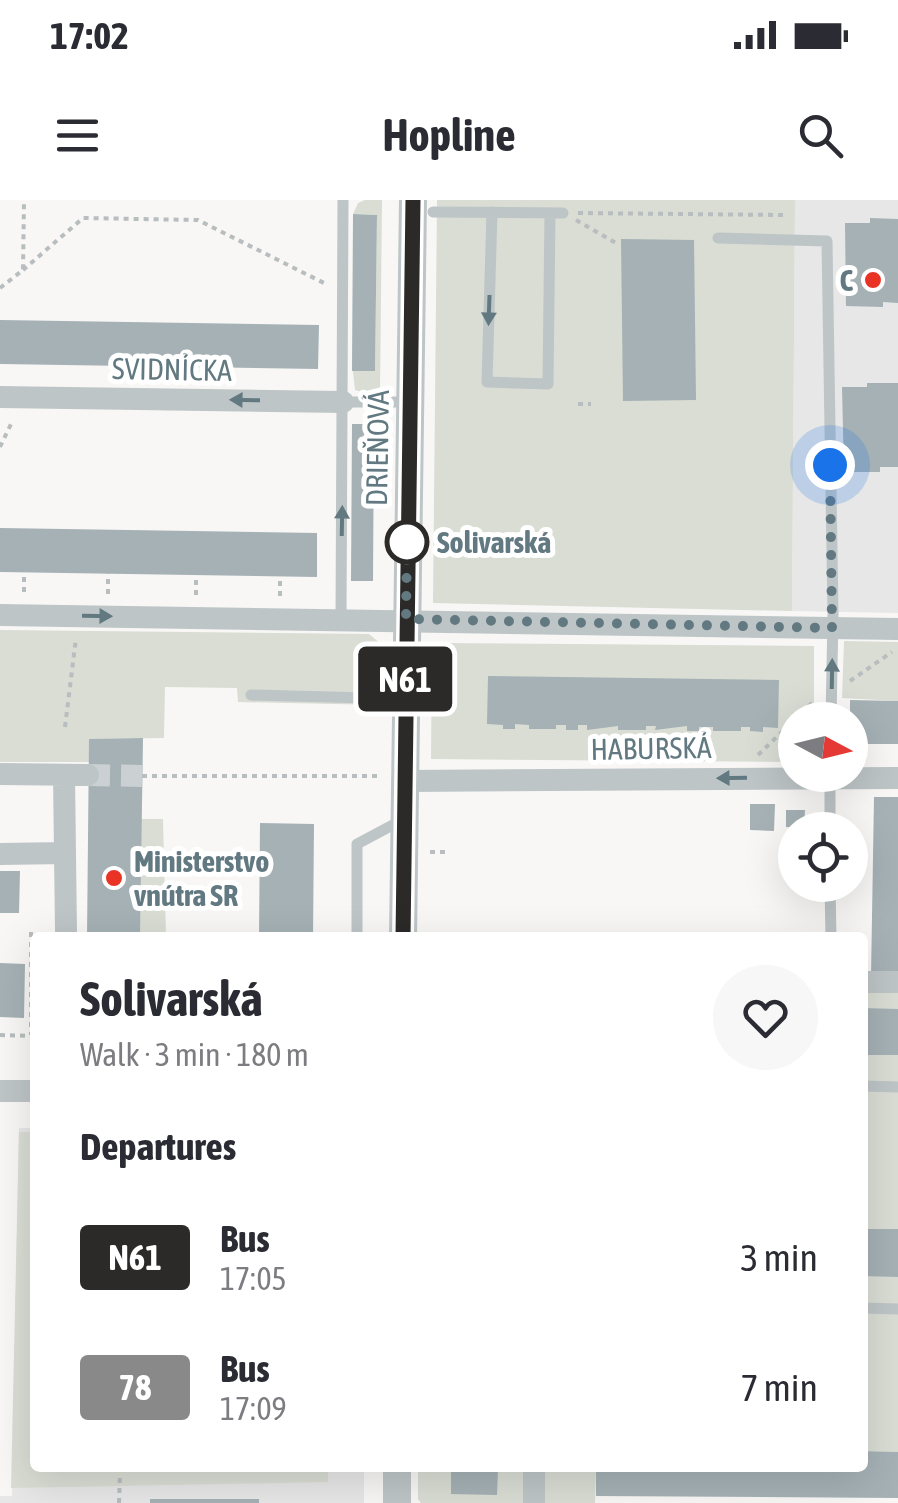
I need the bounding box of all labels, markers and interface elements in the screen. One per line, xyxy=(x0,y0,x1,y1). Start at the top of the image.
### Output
text: 17:02 xyxy=(50,14,129,57)
icon: menu xyxy=(50,108,105,163)
icon: search xyxy=(793,108,848,163)
text: Hopline xyxy=(382,109,516,161)
place label: C xyxy=(840,263,854,297)
marker: C xyxy=(862,269,884,291)
one-way arrow xyxy=(480,294,496,326)
street label: SVIDNÍCKA xyxy=(112,351,233,387)
street label: DRIEŇOVÁ xyxy=(359,389,395,506)
one-way arrow xyxy=(229,392,261,408)
your location xyxy=(805,440,855,490)
one-way arrow xyxy=(334,504,350,536)
marker: Solivarská xyxy=(386,521,428,563)
place label: Solivarská xyxy=(437,525,551,559)
one-way arrow xyxy=(82,608,114,624)
line badge: N61 xyxy=(348,646,462,712)
one-way arrow xyxy=(824,658,840,690)
text: N61 xyxy=(378,659,432,699)
north arrow xyxy=(778,702,868,792)
map controls xyxy=(778,702,868,902)
street label: HABURSKÁ xyxy=(590,730,712,766)
one-way arrow xyxy=(715,770,747,786)
button: locate xyxy=(778,812,868,902)
place label: Ministerstvo vnútra SR xyxy=(134,844,269,912)
marker: Ministerstvo vnútra SR xyxy=(103,867,125,889)
button: heart xyxy=(713,965,818,1070)
text: Solivarská xyxy=(80,971,263,1026)
text: Walk · 3 min · 180 m xyxy=(80,1036,309,1073)
text: Departures xyxy=(80,1125,236,1168)
text: Bus xyxy=(220,1217,270,1260)
text: 3 min xyxy=(740,1236,818,1279)
text: N61 xyxy=(108,1237,162,1277)
text: 17:05 xyxy=(220,1260,287,1297)
text: Bus xyxy=(220,1347,270,1390)
text: 7 min xyxy=(740,1366,818,1409)
text: 78 xyxy=(119,1367,151,1407)
text: 17:09 xyxy=(220,1390,287,1427)

